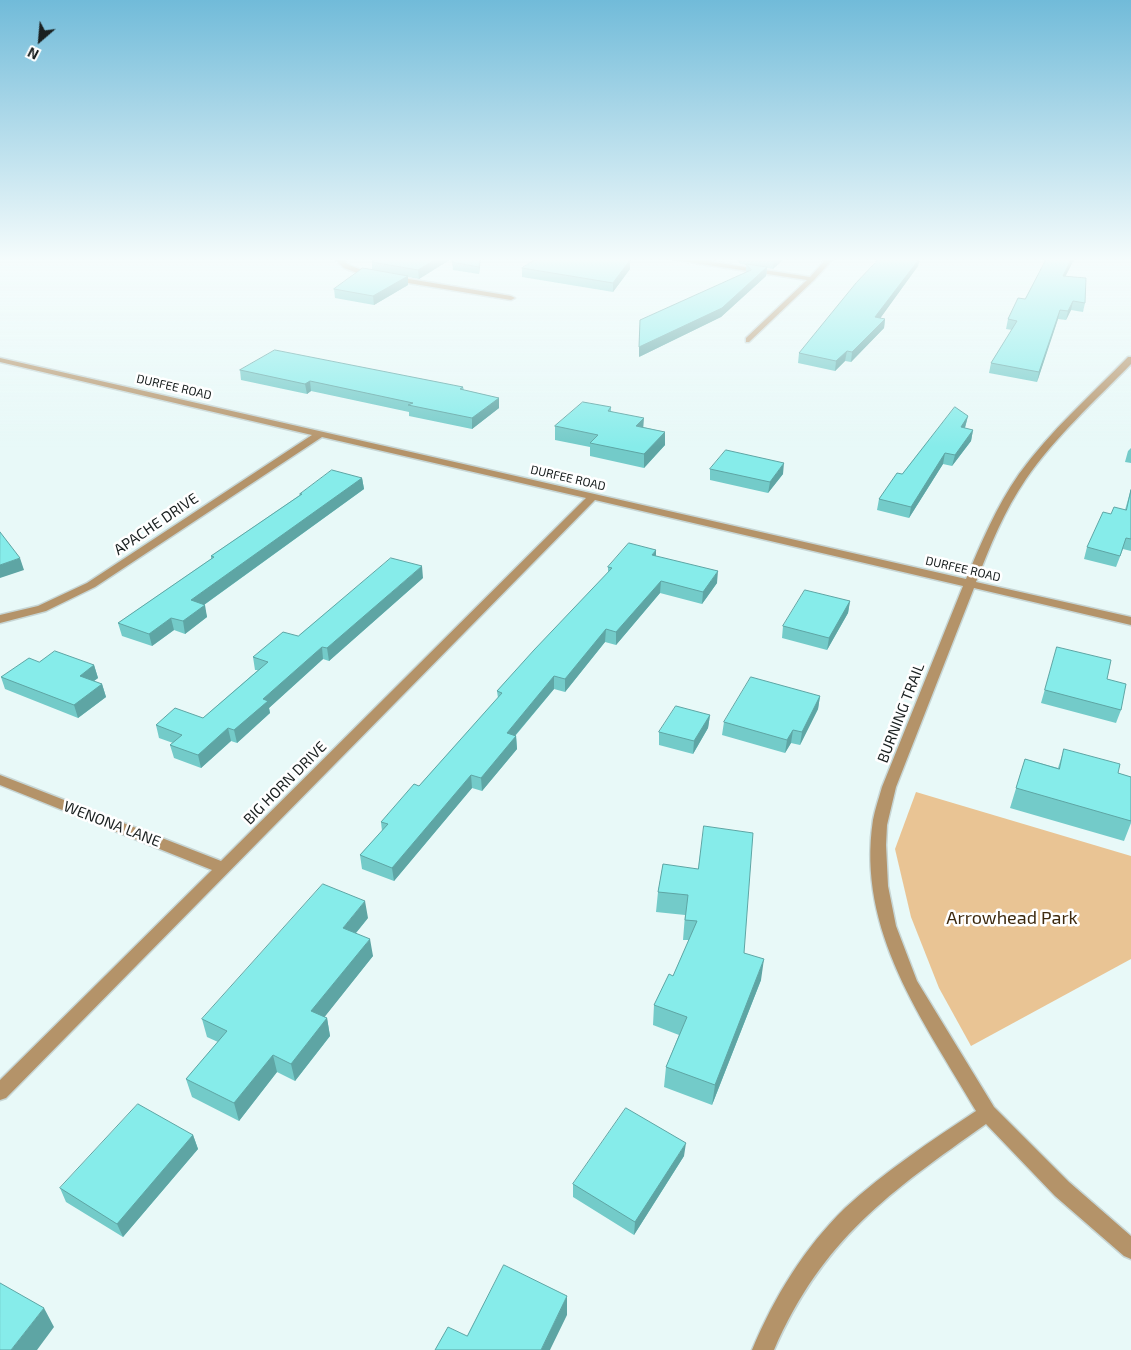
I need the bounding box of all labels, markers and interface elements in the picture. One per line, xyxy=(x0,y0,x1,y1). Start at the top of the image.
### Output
north arrow xyxy=(15,15,65,65)
text: N xyxy=(25,44,41,64)
street label: DURFEE ROAD xyxy=(135,371,213,403)
street label: DURFEE ROAD xyxy=(529,462,607,494)
street label: APACHE DRIVE xyxy=(110,489,202,559)
street label: DURFEE ROAD xyxy=(924,553,1002,585)
street label: BURNING TRAIL xyxy=(874,661,928,765)
street label: BIG HORN DRIVE xyxy=(240,738,330,828)
street label: WENONA LANE xyxy=(61,797,163,851)
park label: Arrowhead Park xyxy=(946,907,1078,929)

